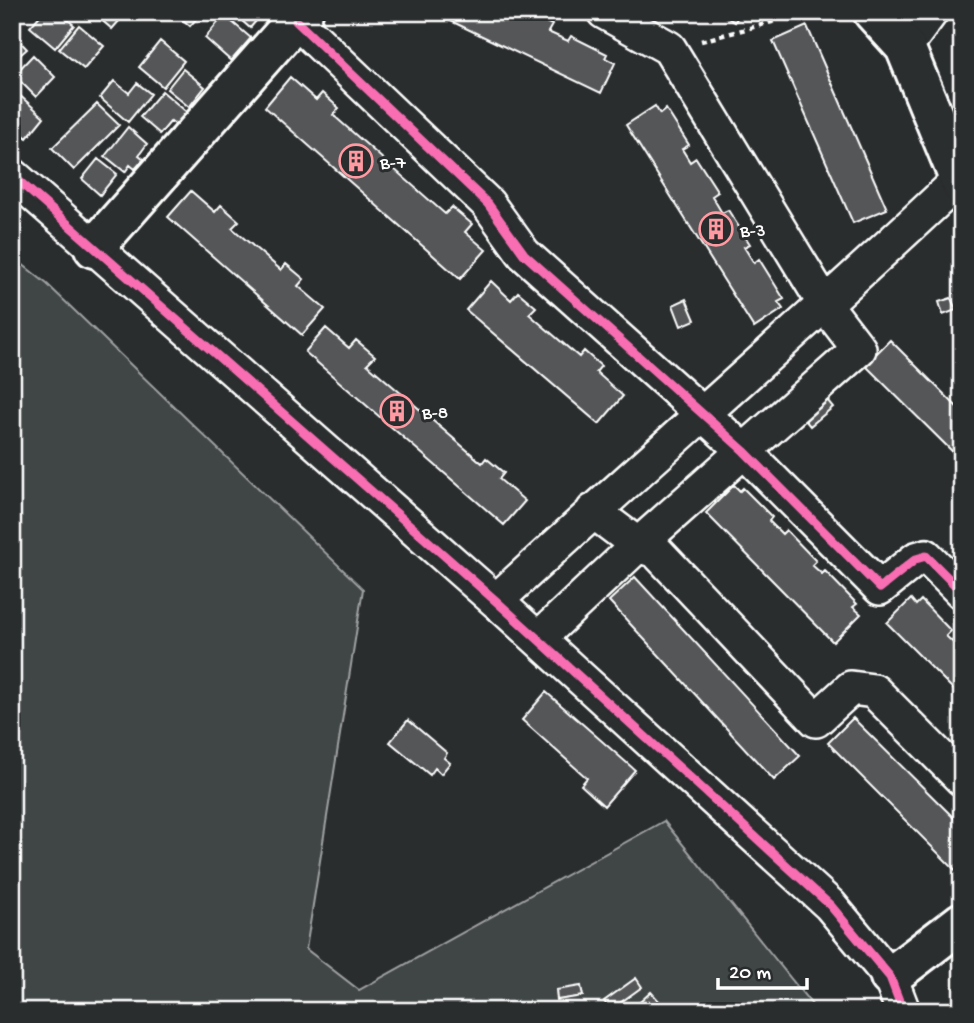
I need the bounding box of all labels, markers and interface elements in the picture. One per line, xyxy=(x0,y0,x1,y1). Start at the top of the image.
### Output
building icon: B-7 xyxy=(337,142,375,180)
place label: B-7 xyxy=(379,153,407,176)
building icon: B-3 xyxy=(697,210,735,248)
place label: B-3 xyxy=(739,221,766,244)
building icon: B-8 xyxy=(378,392,416,430)
place label: B-8 xyxy=(421,403,448,426)
scale bar xyxy=(718,946,808,990)
text: 20 m xyxy=(729,962,771,987)

